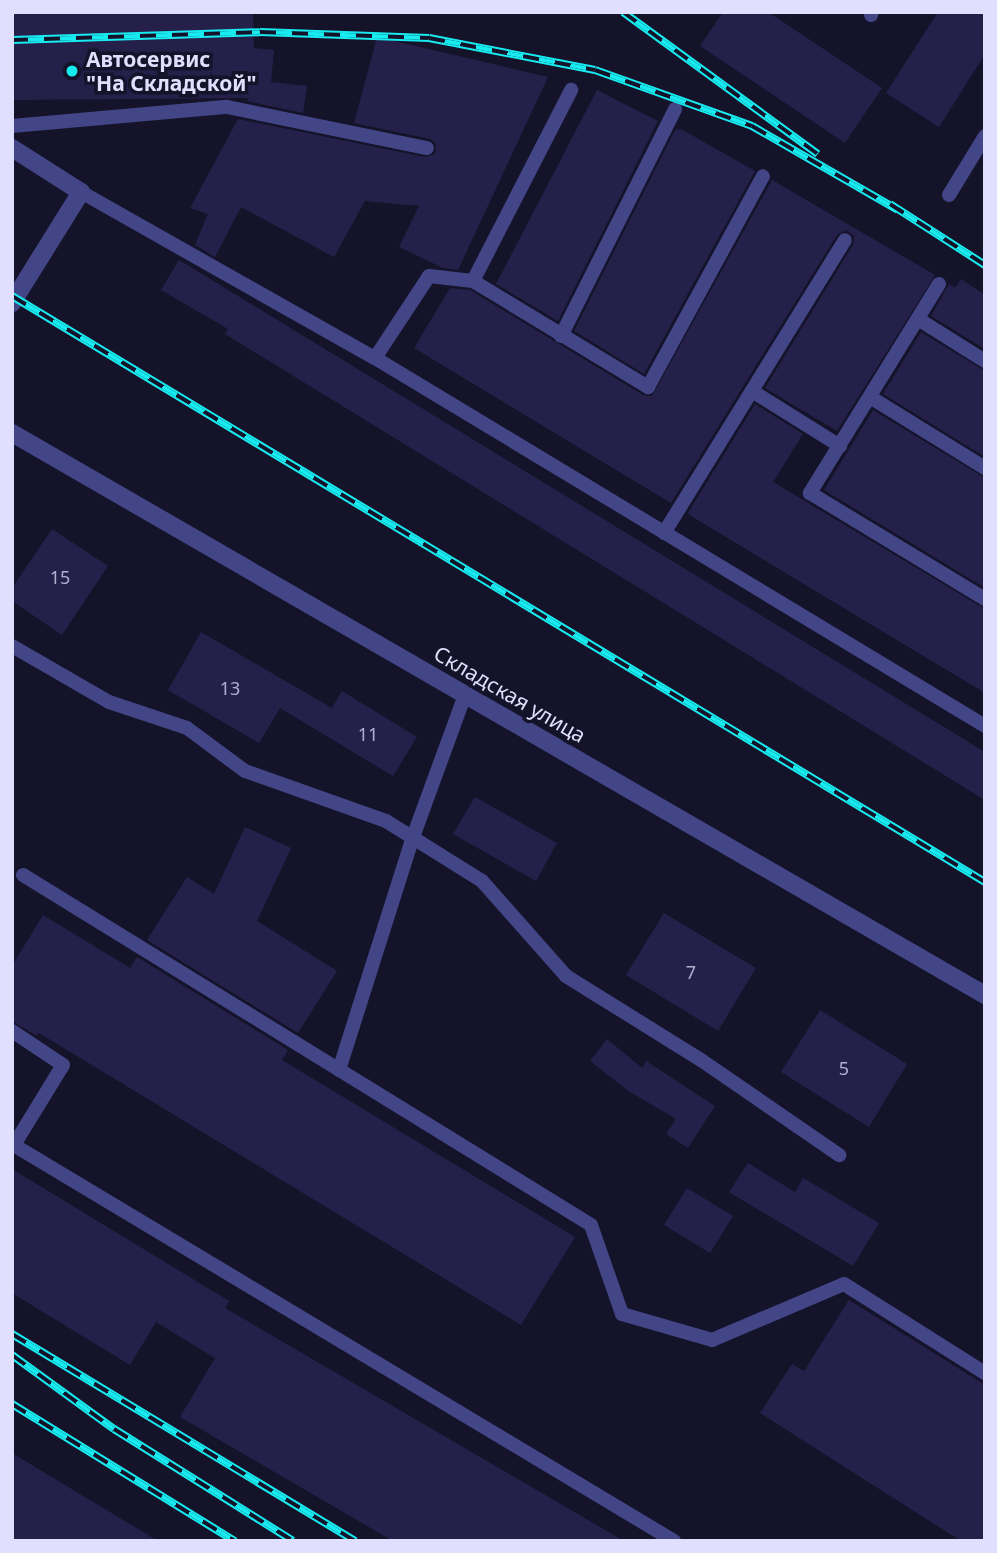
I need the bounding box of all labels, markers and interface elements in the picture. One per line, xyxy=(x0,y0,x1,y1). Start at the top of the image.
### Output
place label: Автосервис "На Складской" xyxy=(86,46,256,96)
marker: Автосервис "На Складской" xyxy=(64,63,80,79)
house number: 15 xyxy=(50,566,70,588)
street label: Складская улица xyxy=(430,640,590,748)
house number: 13 xyxy=(220,677,240,699)
house number: 11 xyxy=(358,723,378,745)
house number: 7 xyxy=(686,961,696,983)
house number: 5 xyxy=(839,1057,849,1079)

